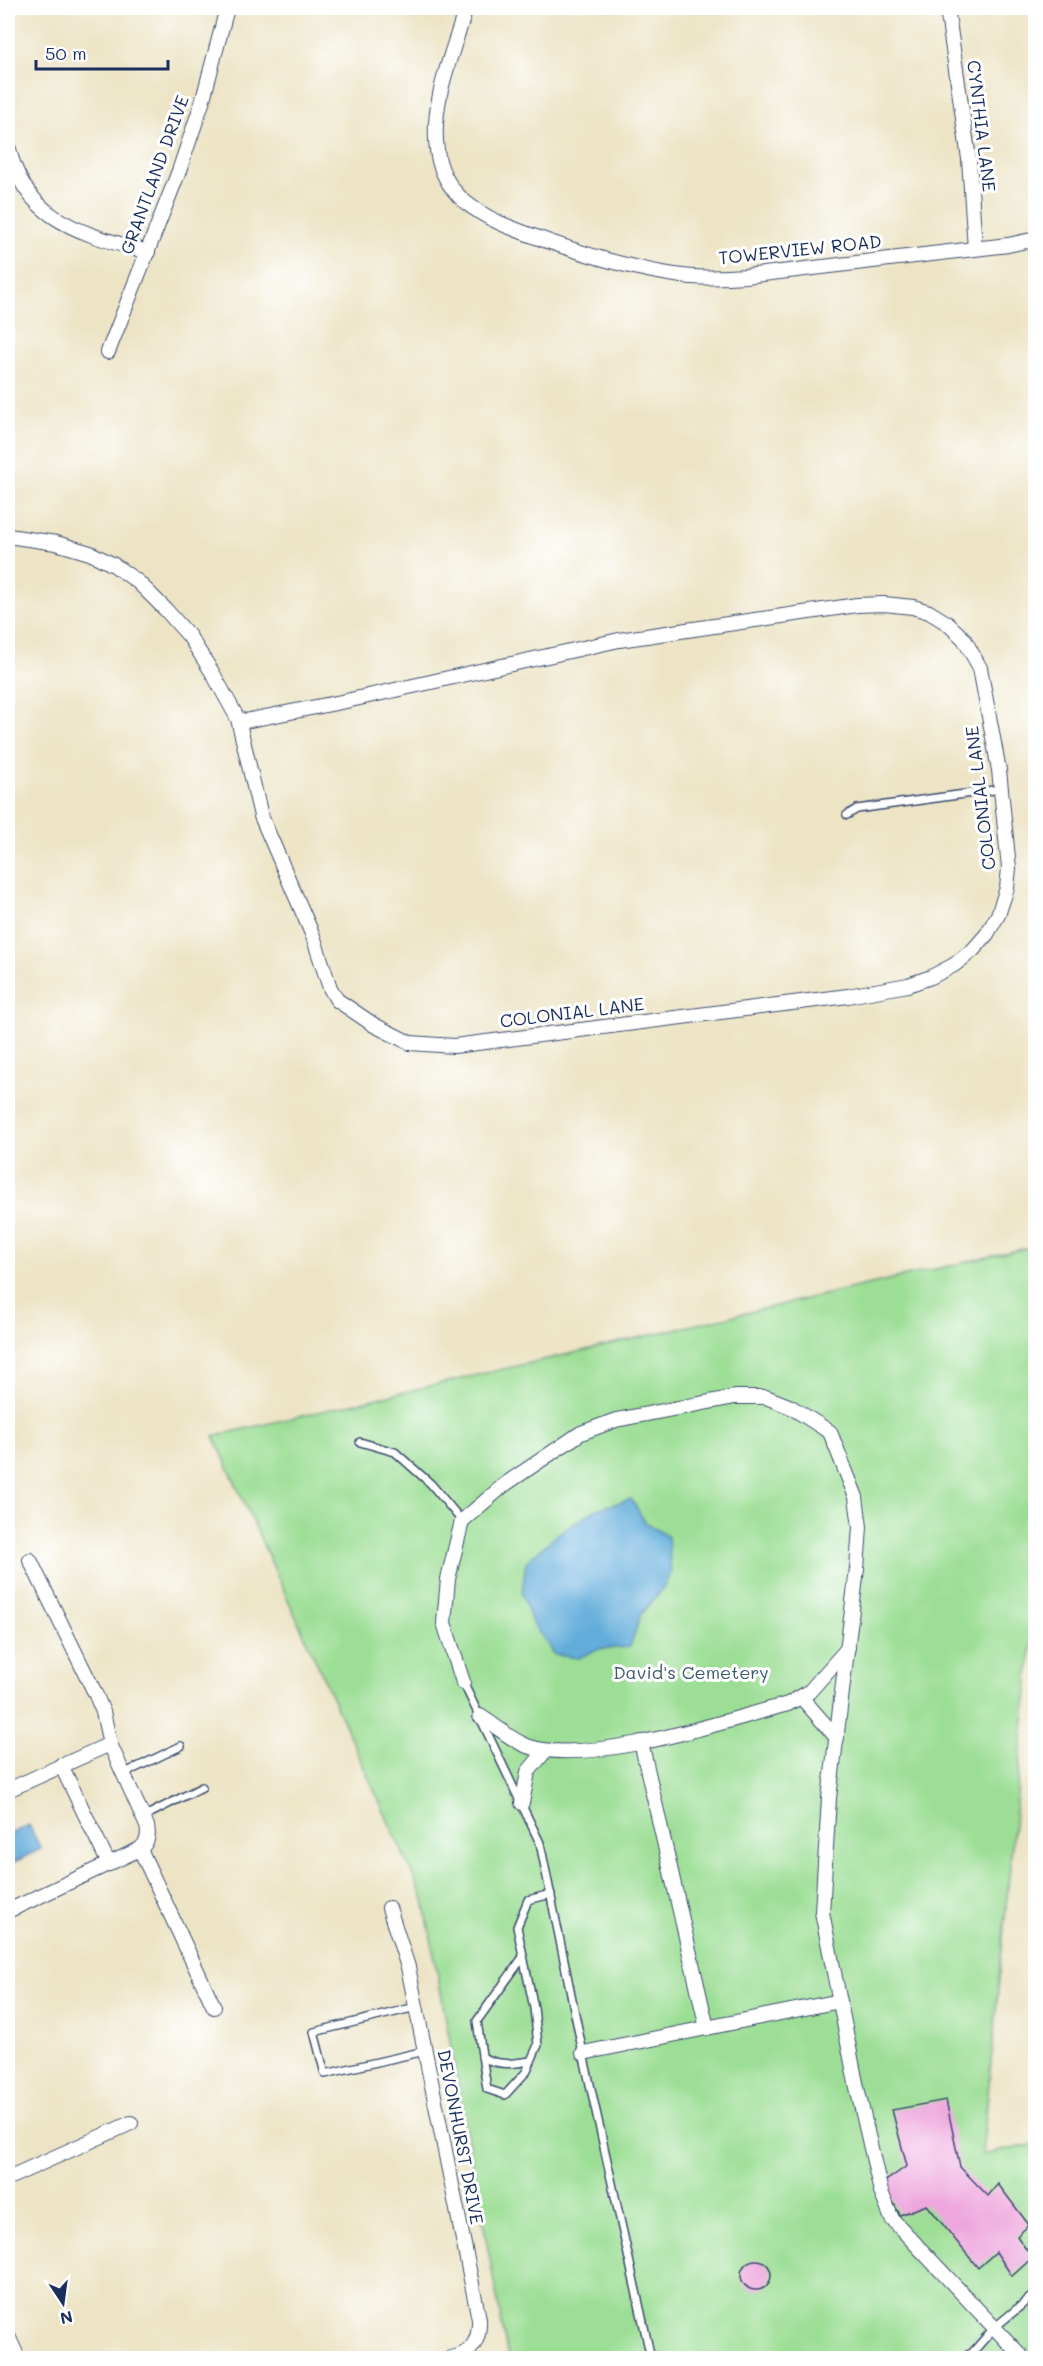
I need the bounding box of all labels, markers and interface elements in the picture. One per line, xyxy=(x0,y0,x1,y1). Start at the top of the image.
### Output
scale bar xyxy=(36,33,168,71)
text: 50 m xyxy=(45,41,87,65)
street label: CYNTHIA LANE xyxy=(962,59,1002,193)
street label: GRANTLAND DRIVE xyxy=(114,92,194,258)
street label: TOWERVIEW ROAD xyxy=(717,229,883,270)
street label: COLONIAL LANE xyxy=(959,725,1001,872)
street label: COLONIAL LANE xyxy=(498,991,645,1033)
park label: David's Cemetery xyxy=(613,1660,769,1684)
street label: DEVONHURST DRIVE xyxy=(432,2047,490,2226)
north arrow xyxy=(33,2273,93,2333)
text: N xyxy=(58,2307,75,2330)

